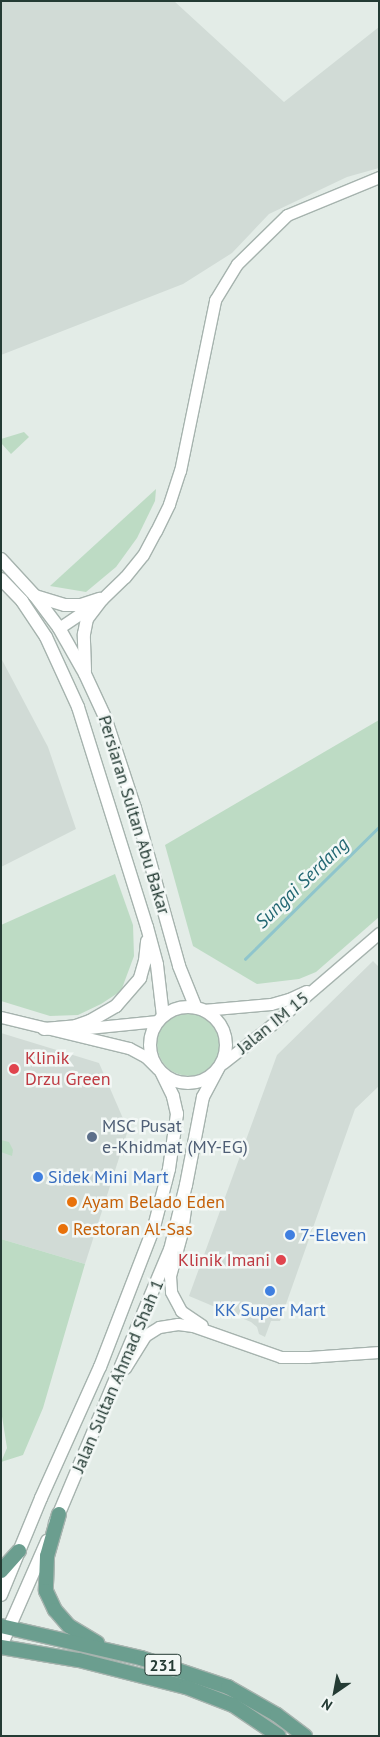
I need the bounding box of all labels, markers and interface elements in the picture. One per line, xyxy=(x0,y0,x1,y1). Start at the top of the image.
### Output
street label: Persiaran Sultan Abu Bakar xyxy=(93,712,175,918)
water label: Sungai Serdang xyxy=(251,833,353,933)
street label: Jalan IM 15 xyxy=(232,987,314,1059)
place label: Klinik Drzu Green xyxy=(25,1048,111,1090)
marker: Klinik Drzu Green xyxy=(7,1062,21,1076)
place label: MSC Pusat e-Khidmat (MY-EG) xyxy=(102,1116,248,1158)
marker: MSC Pusat e-Khidmat (MY-EG) xyxy=(86,1131,98,1143)
place label: Sidek Mini Mart xyxy=(48,1166,169,1188)
marker: Sidek Mini Mart xyxy=(32,1171,44,1183)
place label: Ayam Belado Eden xyxy=(82,1191,225,1213)
marker: Ayam Belado Eden xyxy=(66,1196,78,1208)
place label: Restoran Al-Sas xyxy=(73,1218,193,1240)
marker: Restoran Al-Sas xyxy=(57,1223,69,1235)
place label: 7-Eleven xyxy=(300,1224,366,1246)
marker: 7-Eleven xyxy=(284,1229,296,1241)
place label: Klinik Imani xyxy=(177,1249,270,1271)
marker: Klinik Imani xyxy=(274,1253,288,1267)
street label: Jalan Sultan Ahmad Shah 1 xyxy=(67,1276,169,1476)
marker: KK Super Mart xyxy=(264,1285,276,1297)
place label: KK Super Mart xyxy=(214,1299,326,1321)
road number: 231 xyxy=(144,1652,182,1678)
north arrow xyxy=(310,1667,360,1717)
text: N xyxy=(318,1695,336,1715)

